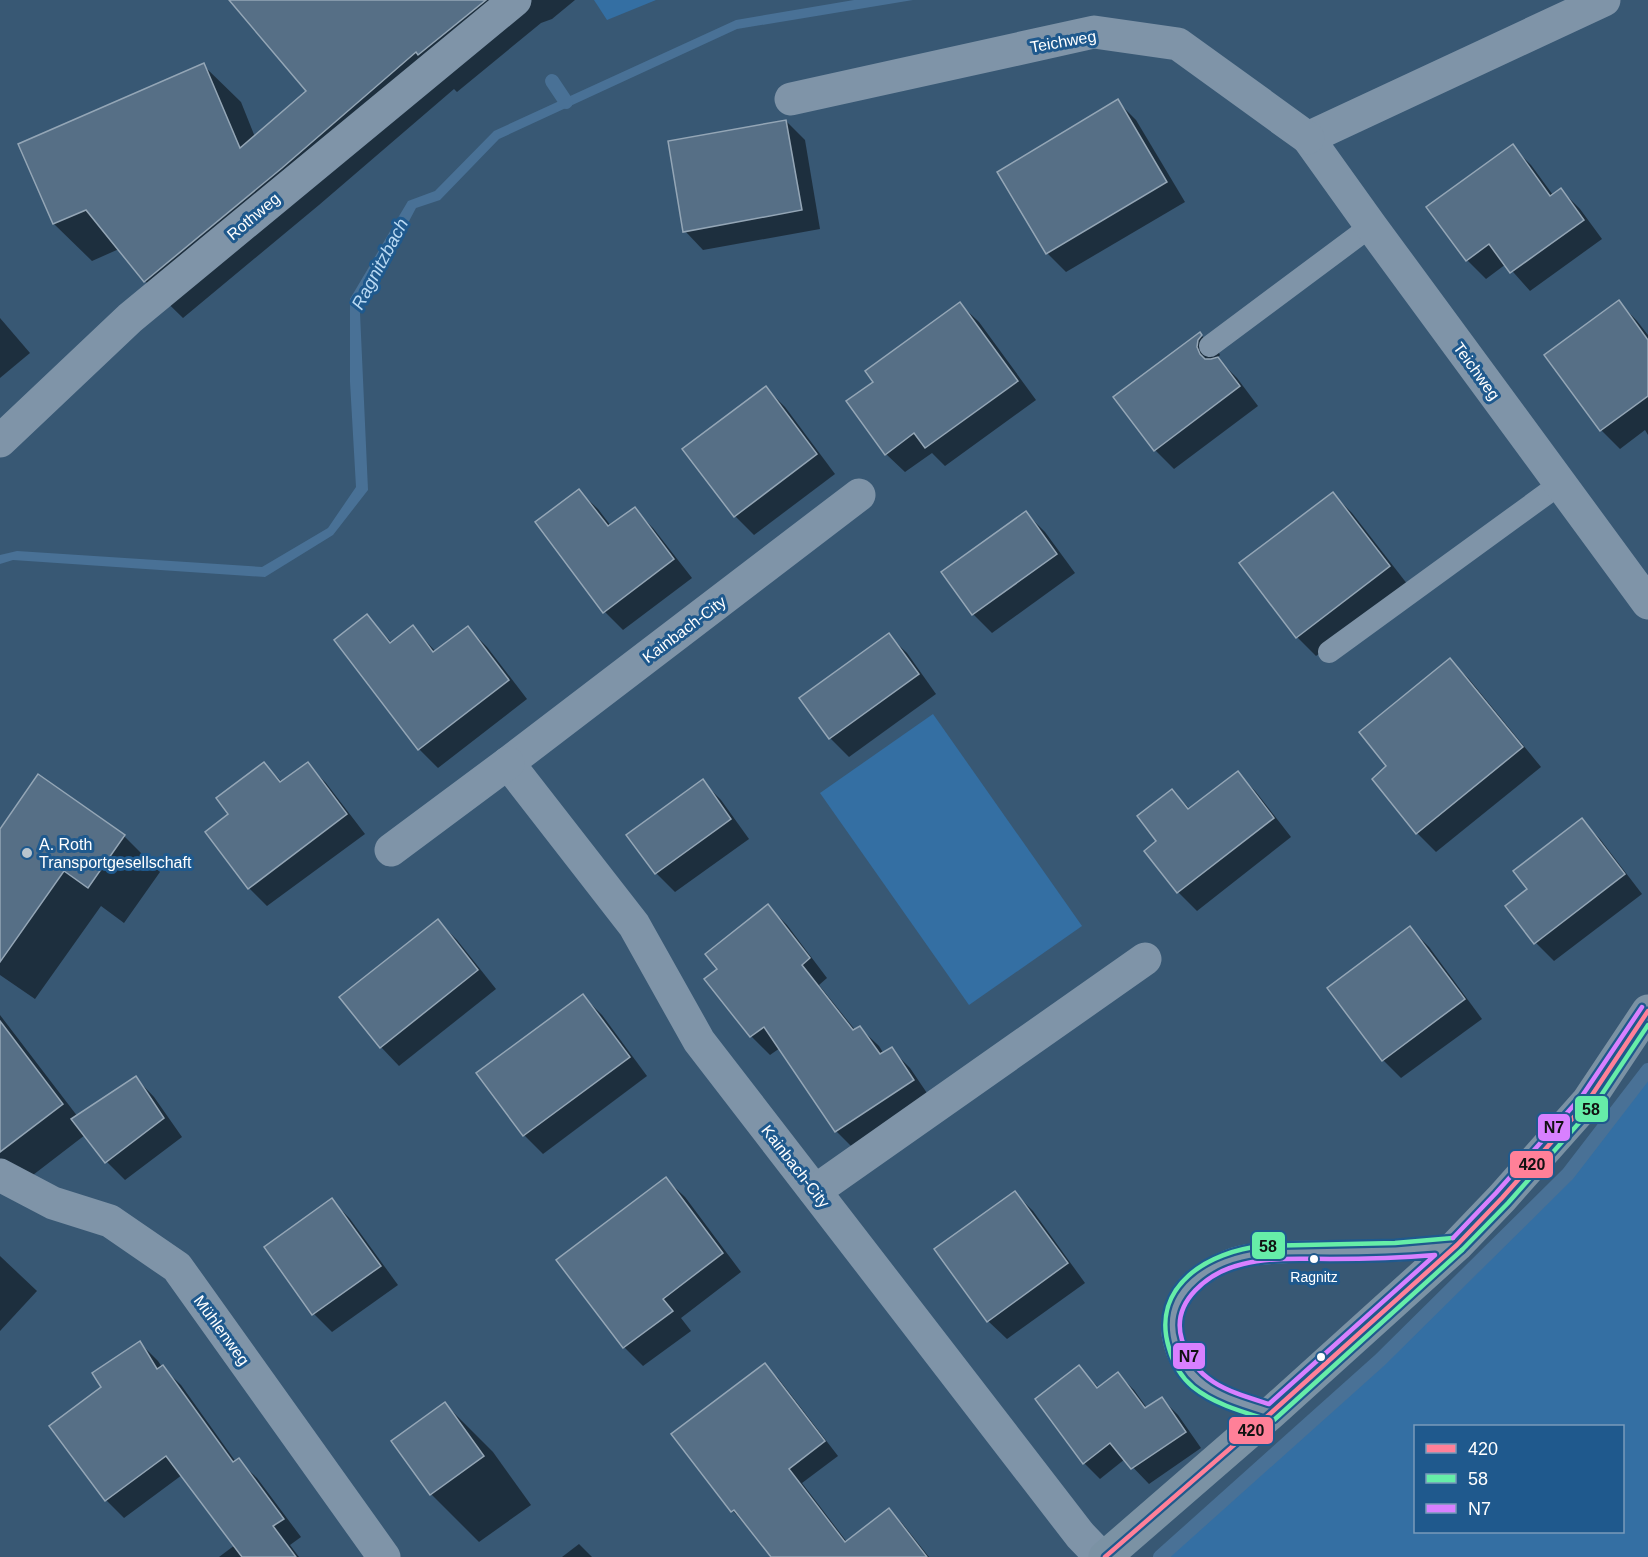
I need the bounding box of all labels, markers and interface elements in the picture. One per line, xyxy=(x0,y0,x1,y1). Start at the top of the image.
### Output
street label: Teichweg xyxy=(1029,27,1097,56)
street label: Rothweg xyxy=(224,190,283,243)
water label: Ragnitzbach xyxy=(348,215,412,313)
street label: Teichweg xyxy=(1450,339,1503,403)
street label: Kainbach-City xyxy=(639,593,729,666)
place label: A. Roth Transportgesellschaft xyxy=(39,836,192,871)
marker: A. Roth Transportgesellschaft xyxy=(20,846,34,860)
line badge: 58 xyxy=(1574,1095,1609,1123)
text: 58 xyxy=(1582,1101,1600,1118)
line badge: N7 xyxy=(1537,1113,1571,1142)
text: N7 xyxy=(1544,1119,1564,1136)
street label: Kainbach-City xyxy=(758,1122,833,1211)
line badge: 420 xyxy=(1509,1150,1554,1179)
text: 420 xyxy=(1519,1156,1545,1173)
line badge: 58 xyxy=(1251,1231,1286,1260)
text: 58 xyxy=(1259,1238,1277,1255)
marker: Ragnitz xyxy=(1308,1253,1320,1265)
place label: Ragnitz xyxy=(1290,1269,1338,1285)
street label: Mühlenweg xyxy=(191,1292,253,1368)
line badge: N7 xyxy=(1172,1342,1206,1370)
text: N7 xyxy=(1179,1348,1199,1365)
unlabelled marker xyxy=(1315,1351,1327,1363)
line badge: 420 xyxy=(1228,1416,1274,1445)
text: 420 xyxy=(1238,1422,1264,1439)
legend xyxy=(1414,1425,1624,1533)
text: 420 xyxy=(1468,1439,1498,1459)
text: 58 xyxy=(1468,1469,1488,1489)
text: N7 xyxy=(1468,1499,1491,1519)

